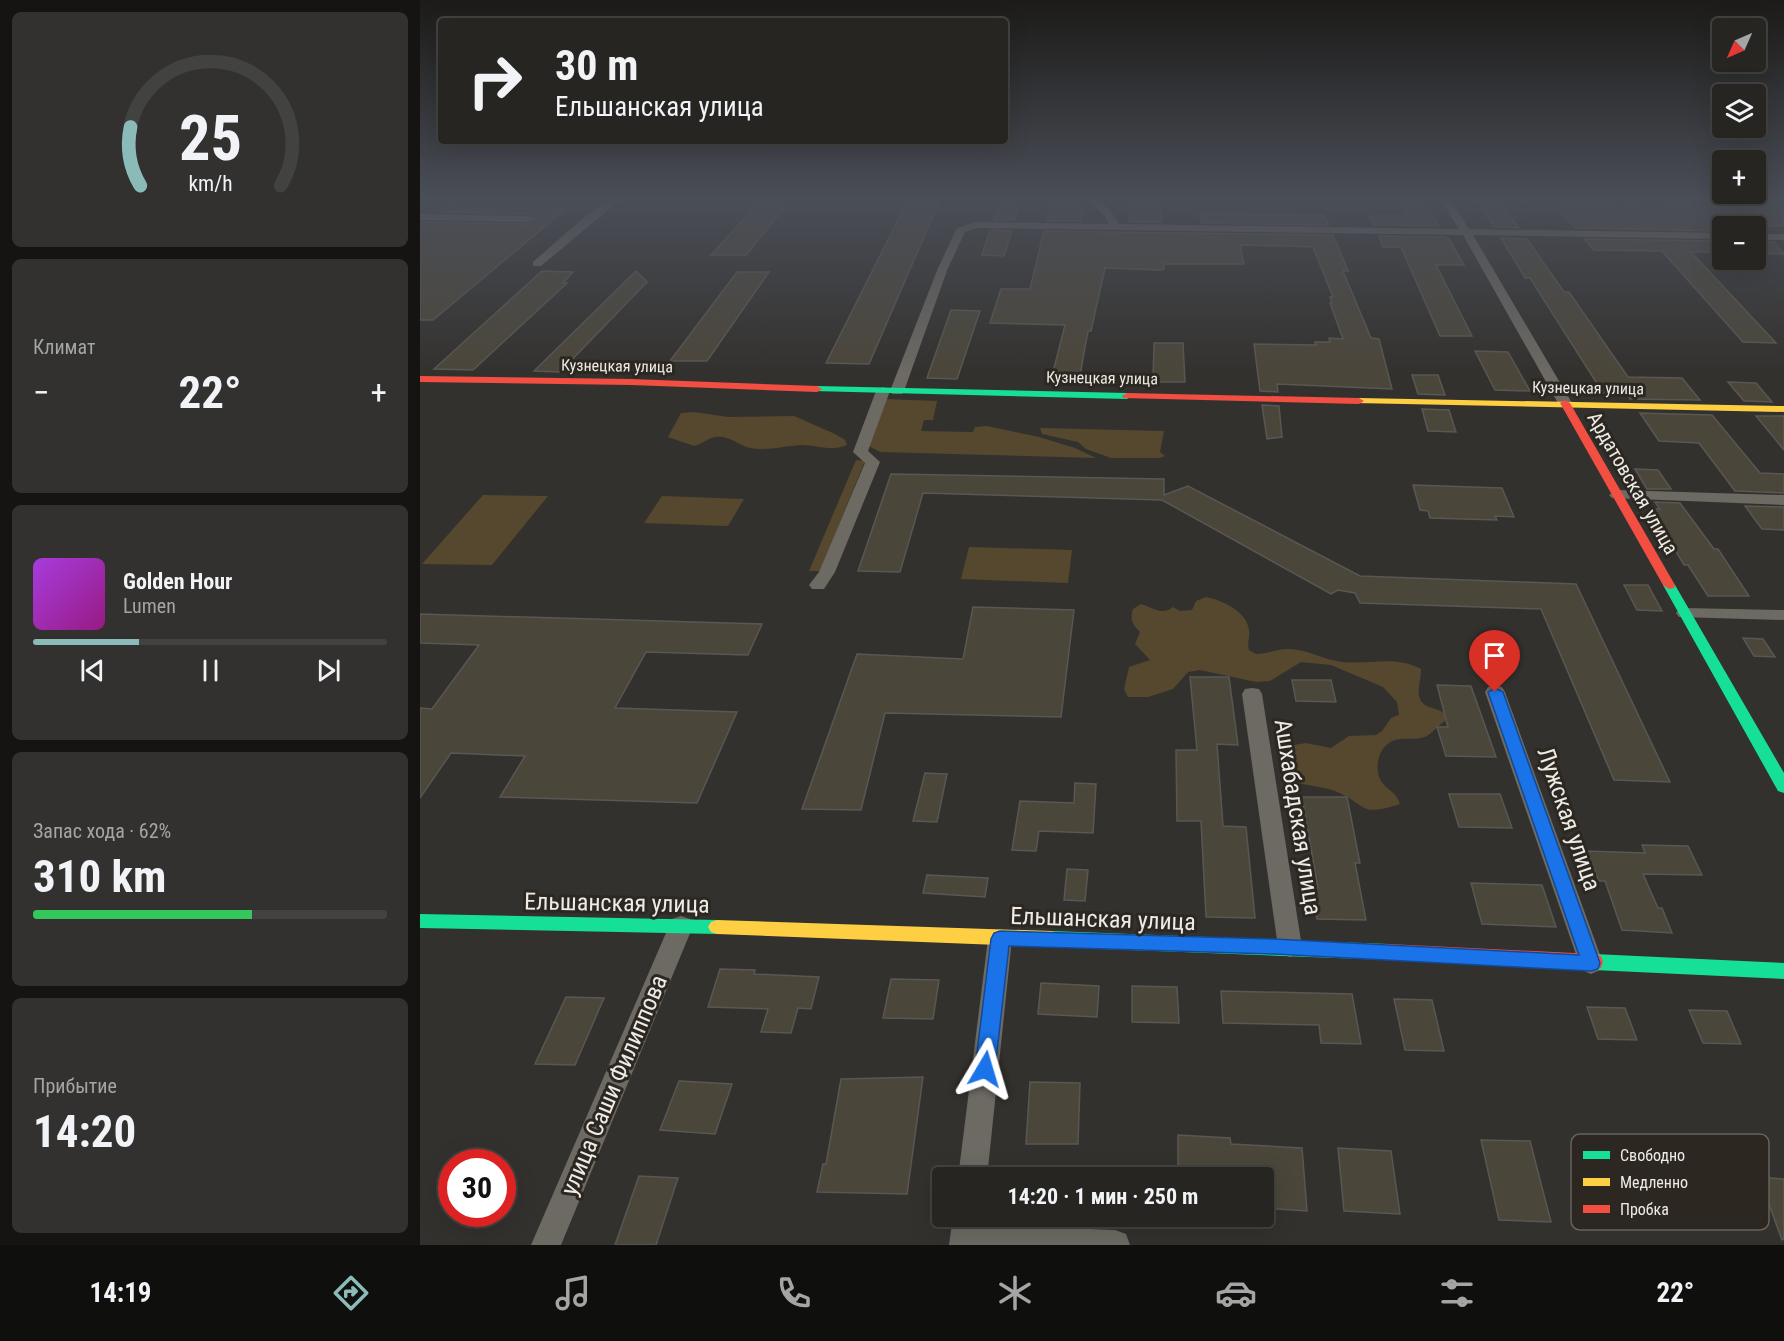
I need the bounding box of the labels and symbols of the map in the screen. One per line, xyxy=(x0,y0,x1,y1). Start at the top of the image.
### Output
north arrow xyxy=(1712,18,1766,72)
street label: Кузнецкая улица xyxy=(561,356,673,376)
street label: Кузнецкая улица xyxy=(1046,368,1158,388)
street label: Кузнецкая улица xyxy=(1532,378,1644,398)
street label: Ардатовская улица xyxy=(1582,407,1684,559)
pin xyxy=(1469,630,1520,692)
street label: Ашхабадская улица xyxy=(1269,717,1327,917)
street label: Лужская улица xyxy=(1531,744,1607,894)
street label: Ельшанская улица xyxy=(524,887,710,919)
street label: Ельшанская улица xyxy=(1010,902,1196,936)
street label: улица Саши Филиппова xyxy=(555,971,673,1199)
position arrow xyxy=(953,1037,1017,1101)
legend xyxy=(1571,1134,1769,1230)
text: Свободно xyxy=(1620,1146,1685,1165)
speed limit sign: 30 xyxy=(438,1149,516,1227)
text: Медленно xyxy=(1620,1173,1688,1192)
text: Пробка xyxy=(1620,1200,1669,1219)

